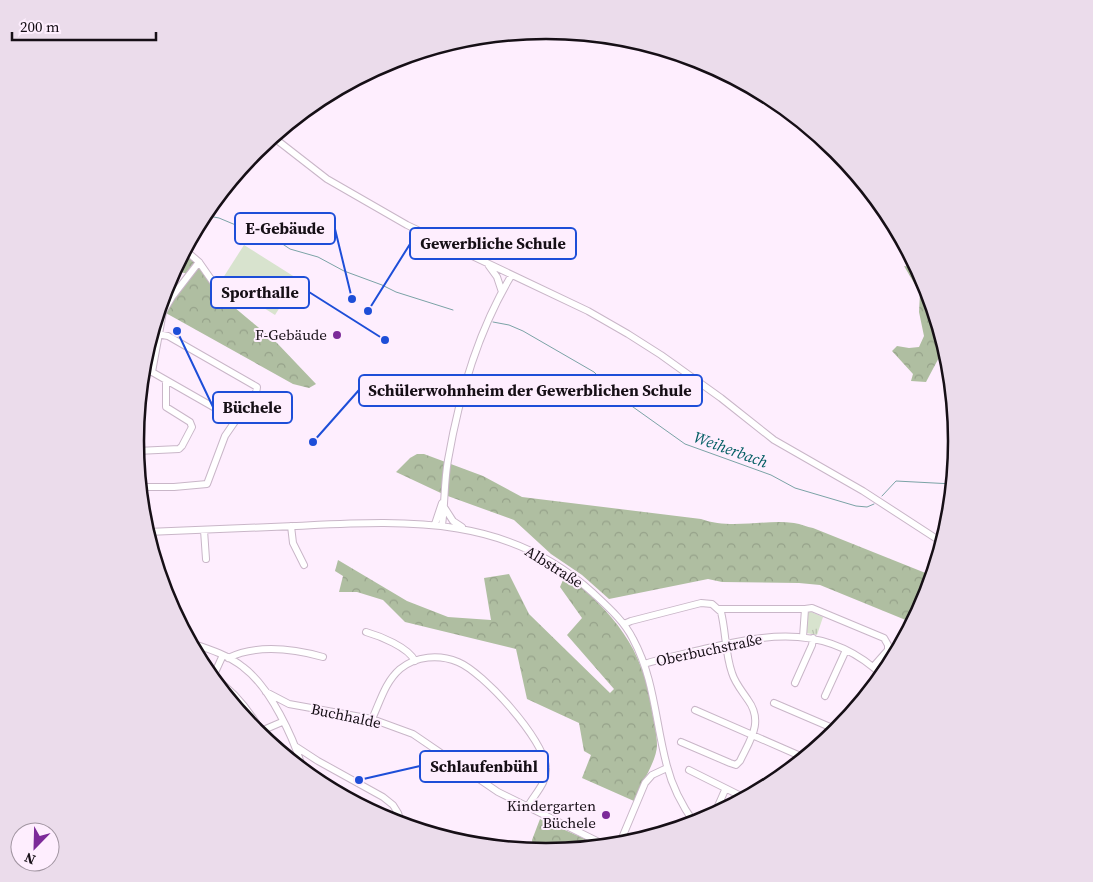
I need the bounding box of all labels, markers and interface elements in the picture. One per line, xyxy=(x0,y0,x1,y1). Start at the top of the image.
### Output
scale bar xyxy=(12,10,156,42)
text: 200 m xyxy=(20,16,60,37)
callout: E-Gebäude xyxy=(235,213,335,244)
text: E-Gebäude xyxy=(245,217,325,239)
callout: Gewerbliche Schule xyxy=(410,228,576,259)
text: Gewerbliche Schule xyxy=(420,232,566,254)
callout: Sporthalle xyxy=(211,277,309,308)
text: Sporthalle xyxy=(221,281,299,303)
place label: F-Gebäude xyxy=(255,324,327,345)
marker: F-Gebäude xyxy=(331,329,343,341)
callout: Schülerwohnheim der Gewerblichen Schule xyxy=(359,375,702,406)
text: Schülerwohnheim der Gewerblichen Schule xyxy=(368,379,692,401)
callout: Büchele xyxy=(213,392,292,423)
text: Büchele xyxy=(222,396,282,418)
water label: Weiherbach xyxy=(691,425,771,473)
street label: Albstraße xyxy=(521,540,588,593)
street label: Oberbuchstraße xyxy=(654,628,764,671)
street label: Buchhalde xyxy=(309,698,383,733)
callout: Schlaufenbühl xyxy=(420,751,548,782)
text: Schlaufenbühl xyxy=(430,755,538,777)
place label: Kindergarten Büchele xyxy=(507,795,596,833)
marker: Kindergarten Büchele xyxy=(600,809,612,821)
north arrow xyxy=(10,822,60,872)
text: N xyxy=(21,848,39,870)

